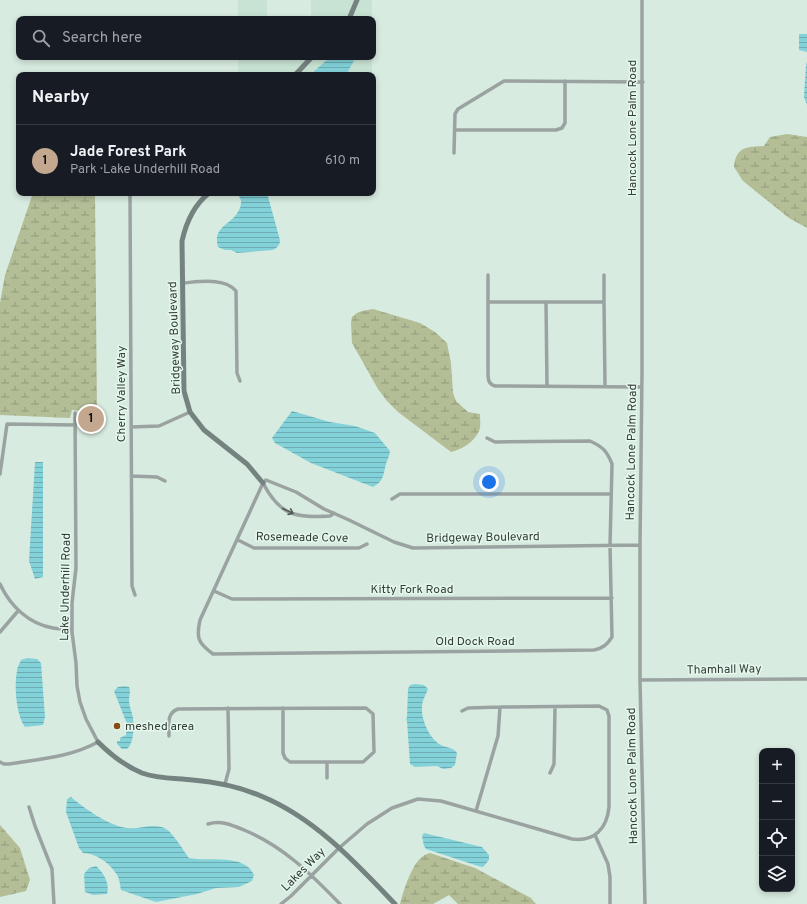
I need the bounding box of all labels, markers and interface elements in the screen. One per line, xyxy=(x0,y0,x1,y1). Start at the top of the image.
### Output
search box xyxy=(16,16,376,60)
icon: search xyxy=(30,27,52,49)
text: Search here xyxy=(62,29,142,48)
street label: Hancock Lone Palm Road xyxy=(625,60,641,196)
text: Nearby xyxy=(32,87,89,109)
text: Jade Forest Park xyxy=(70,143,187,162)
text: 1 xyxy=(42,153,48,169)
text: 610 m xyxy=(325,153,360,169)
text: Park · Lake Underhill Road xyxy=(70,162,220,178)
street label: Bridgeway Boulevard xyxy=(165,281,185,395)
street label: Cherry Valley Way xyxy=(114,346,130,442)
street label: Hancock Lone Palm Road xyxy=(623,384,641,521)
pin: 1 xyxy=(78,404,104,434)
your location xyxy=(479,472,499,492)
one-way arrow xyxy=(282,508,294,515)
street label: Rosemeade Cove xyxy=(256,529,348,547)
street label: Bridgeway Boulevard xyxy=(426,529,540,547)
street label: Lake Underhill Road xyxy=(57,533,75,641)
street label: Kitty Fork Road xyxy=(371,582,453,598)
street label: Old Dock Road xyxy=(435,634,515,650)
street label: Thamhall Way xyxy=(686,661,762,679)
street label: Hancock Lone Palm Road xyxy=(624,707,642,844)
place label: meshed area xyxy=(125,719,194,735)
marker: meshed area xyxy=(112,721,122,731)
map controls xyxy=(759,748,795,892)
button: + xyxy=(759,748,795,784)
button: − xyxy=(759,784,795,820)
button: locate xyxy=(759,820,795,856)
street label: Lakes Way xyxy=(278,844,329,895)
button: layers xyxy=(759,856,795,892)

